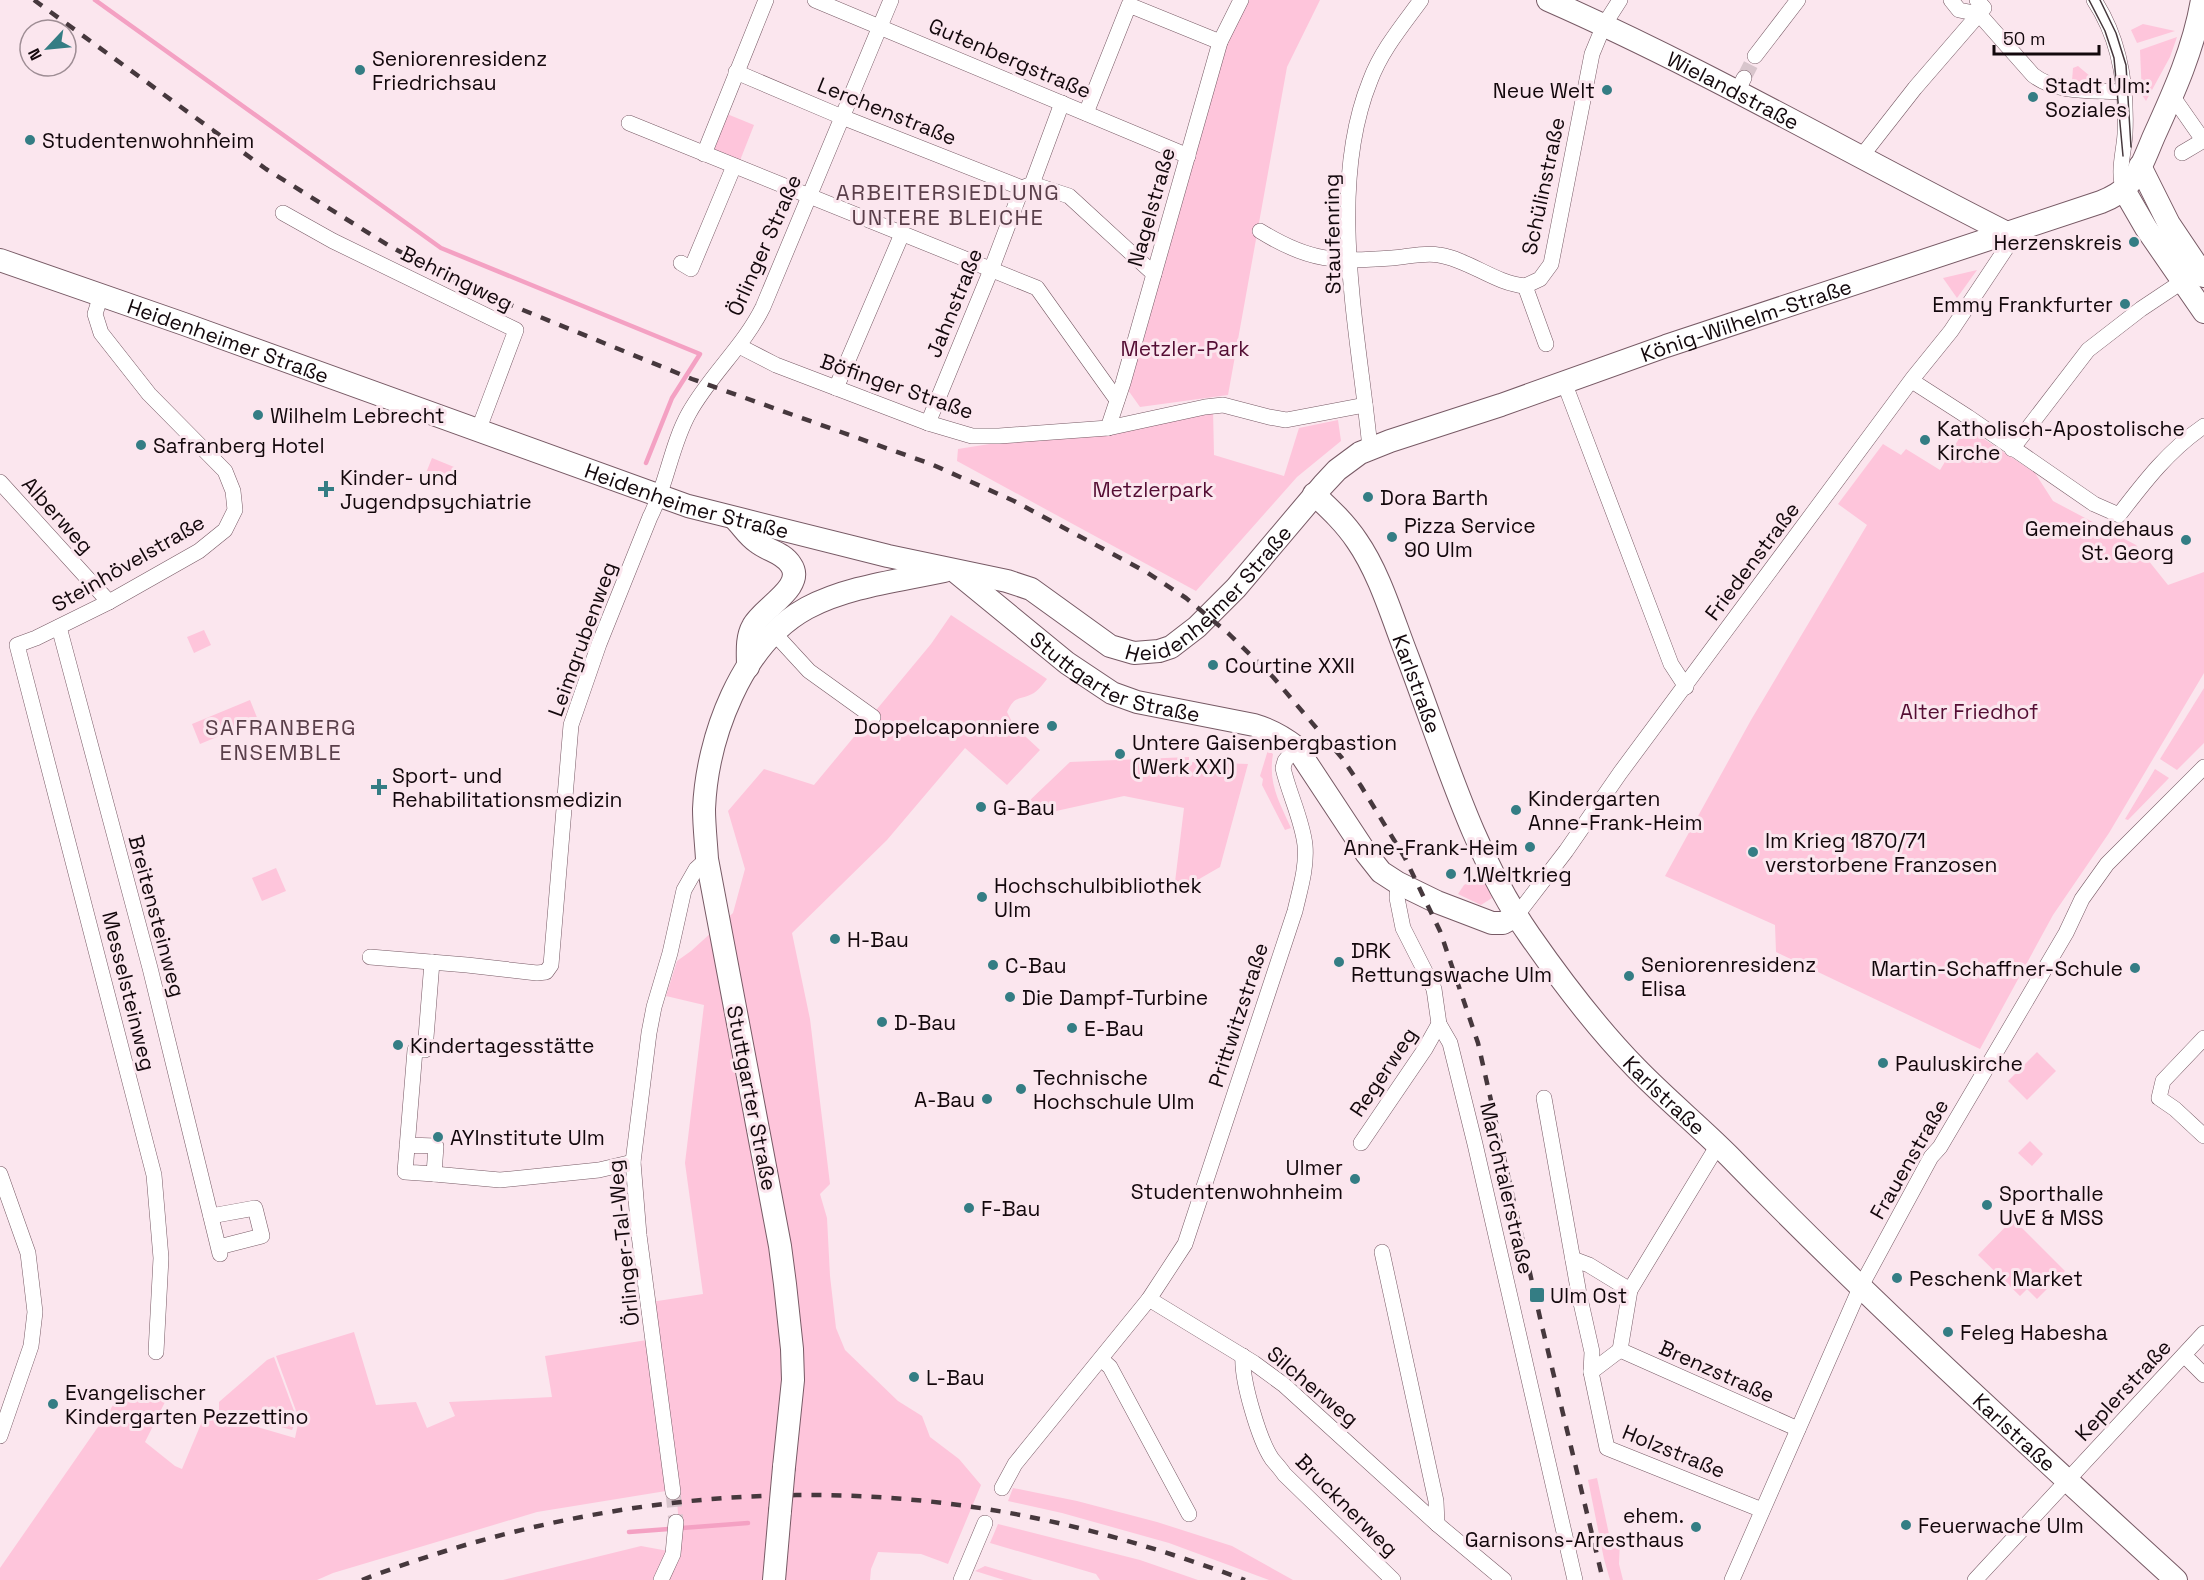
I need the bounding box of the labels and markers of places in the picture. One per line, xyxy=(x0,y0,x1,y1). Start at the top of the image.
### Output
place label: Seniorenresidenz Friedrichsau xyxy=(372,45,547,96)
marker: Seniorenresidenz Friedrichsau xyxy=(353,63,367,77)
place label: Stadt Ulm: Soziales xyxy=(2045,72,2150,123)
place label: Neue Welt xyxy=(1493,77,1595,104)
marker: Neue Welt xyxy=(1600,83,1614,97)
marker: Stadt Ulm: Soziales xyxy=(2026,90,2040,104)
place label: Studentenwohnheim xyxy=(42,127,254,154)
marker: Studentenwohnheim xyxy=(23,133,37,147)
place label: Herzenskreis xyxy=(1993,229,2122,256)
marker: Herzenskreis xyxy=(2127,235,2141,249)
place label: Emmy Frankfurter xyxy=(1932,291,2113,318)
marker: Emmy Frankfurter xyxy=(2118,297,2132,311)
place label: Wilhelm Lebrecht xyxy=(270,402,445,429)
marker: Wilhelm Lebrecht xyxy=(251,408,265,422)
place label: Katholisch-Apostolische Kirche xyxy=(1937,415,2185,466)
place label: Safranberg Hotel xyxy=(153,432,325,459)
marker: Katholisch-Apostolische Kirche xyxy=(1918,433,1932,447)
marker: Safranberg Hotel xyxy=(134,438,148,452)
place label: Kinder- und Jugendpsychiatrie xyxy=(340,464,532,515)
marker: Kinder- und Jugendpsychiatrie xyxy=(317,480,335,498)
place label: Dora Barth xyxy=(1380,484,1488,511)
marker: Dora Barth xyxy=(1361,490,1375,504)
place label: Pizza Service 90 Ulm xyxy=(1404,512,1536,563)
place label: Gemeindehaus St. Georg xyxy=(2025,515,2174,566)
marker: Pizza Service 90 Ulm xyxy=(1385,530,1399,544)
marker: Gemeindehaus St. Georg xyxy=(2179,533,2193,547)
place label: Courtine XXII xyxy=(1225,652,1355,679)
marker: Courtine XXII xyxy=(1206,658,1220,672)
place label: Doppelcaponniere xyxy=(854,713,1040,740)
marker: Doppelcaponniere xyxy=(1045,719,1059,733)
place label: Untere Gaisenbergbastion (Werk XXI) xyxy=(1132,729,1397,780)
marker: Untere Gaisenbergbastion (Werk XXI) xyxy=(1113,747,1127,761)
place label: Sport- und Rehabilitationsmedizin xyxy=(392,762,622,813)
marker: Sport- und Rehabilitationsmedizin xyxy=(370,778,388,796)
place label: Kindergarten Anne-Frank-Heim xyxy=(1528,785,1702,836)
place label: G-Bau xyxy=(993,794,1055,821)
marker: G-Bau xyxy=(974,800,988,814)
marker: Kindergarten Anne-Frank-Heim xyxy=(1509,803,1523,817)
place label: Im Krieg 1870/71 verstorbene Franzosen xyxy=(1765,827,1997,878)
place label: Anne-Frank-Heim xyxy=(1344,834,1518,861)
marker: Anne-Frank-Heim xyxy=(1523,840,1537,854)
marker: Im Krieg 1870/71 verstorbene Franzosen xyxy=(1746,845,1760,859)
place label: 1.Weltkrieg xyxy=(1463,861,1572,888)
marker: 1.Weltkrieg xyxy=(1444,867,1458,881)
place label: Hochschulbibliothek Ulm xyxy=(994,872,1202,923)
marker: Hochschulbibliothek Ulm xyxy=(975,890,989,904)
place label: H-Bau xyxy=(847,926,909,953)
marker: H-Bau xyxy=(828,932,842,946)
place label: DRK Rettungswache Ulm xyxy=(1351,937,1552,988)
place label: Seniorenresidenz Elisa xyxy=(1641,951,1816,1002)
place label: C-Bau xyxy=(1005,952,1067,979)
marker: DRK Rettungswache Ulm xyxy=(1332,955,1346,969)
place label: Martin-Schaffner-Schule xyxy=(1871,955,2123,982)
marker: C-Bau xyxy=(986,958,1000,972)
marker: Martin-Schaffner-Schule xyxy=(2128,961,2142,975)
marker: Seniorenresidenz Elisa xyxy=(1622,969,1636,983)
place label: Die Dampf-Turbine xyxy=(1022,984,1208,1011)
marker: Die Dampf-Turbine xyxy=(1003,990,1017,1004)
place label: D-Bau xyxy=(894,1009,956,1036)
marker: D-Bau xyxy=(875,1015,889,1029)
place label: E-Bau xyxy=(1084,1015,1144,1042)
marker: E-Bau xyxy=(1065,1021,1079,1035)
place label: Kindertagesstätte xyxy=(410,1032,594,1059)
marker: Kindertagesstätte xyxy=(391,1038,405,1052)
place label: Pauluskirche xyxy=(1895,1050,2023,1077)
marker: Pauluskirche xyxy=(1876,1056,1890,1070)
place label: Technische Hochschule Ulm xyxy=(1033,1064,1195,1115)
marker: Technische Hochschule Ulm xyxy=(1014,1082,1028,1096)
place label: A-Bau xyxy=(914,1086,975,1113)
marker: A-Bau xyxy=(980,1092,994,1106)
place label: AYInstitute Ulm xyxy=(450,1124,605,1151)
marker: AYInstitute Ulm xyxy=(431,1130,445,1144)
place label: Ulmer Studentenwohnheim xyxy=(1131,1154,1343,1205)
marker: Ulmer Studentenwohnheim xyxy=(1348,1172,1362,1186)
place label: Sporthalle UvE & MSS xyxy=(1999,1180,2104,1231)
place label: F-Bau xyxy=(981,1195,1040,1222)
marker: Sporthalle UvE & MSS xyxy=(1980,1198,1994,1212)
marker: F-Bau xyxy=(962,1201,976,1215)
place label: Peschenk Market xyxy=(1909,1265,2083,1292)
marker: Peschenk Market xyxy=(1890,1271,1904,1285)
place label: Ulm Ost xyxy=(1550,1282,1627,1309)
marker: Ulm Ost xyxy=(1528,1286,1546,1304)
place label: Feleg Habesha xyxy=(1960,1319,2108,1346)
marker: Feleg Habesha xyxy=(1941,1325,1955,1339)
place label: L-Bau xyxy=(926,1364,985,1391)
marker: L-Bau xyxy=(907,1370,921,1384)
place label: Evangelischer Kindergarten Pezzettino xyxy=(65,1379,308,1430)
marker: Evangelischer Kindergarten Pezzettino xyxy=(46,1397,60,1411)
place label: ehem. Garnisons-Arresthaus xyxy=(1465,1502,1684,1553)
place label: Feuerwache Ulm xyxy=(1918,1512,2084,1539)
marker: Feuerwache Ulm xyxy=(1899,1518,1913,1532)
marker: ehem. Garnisons-Arresthaus xyxy=(1689,1520,1703,1534)

